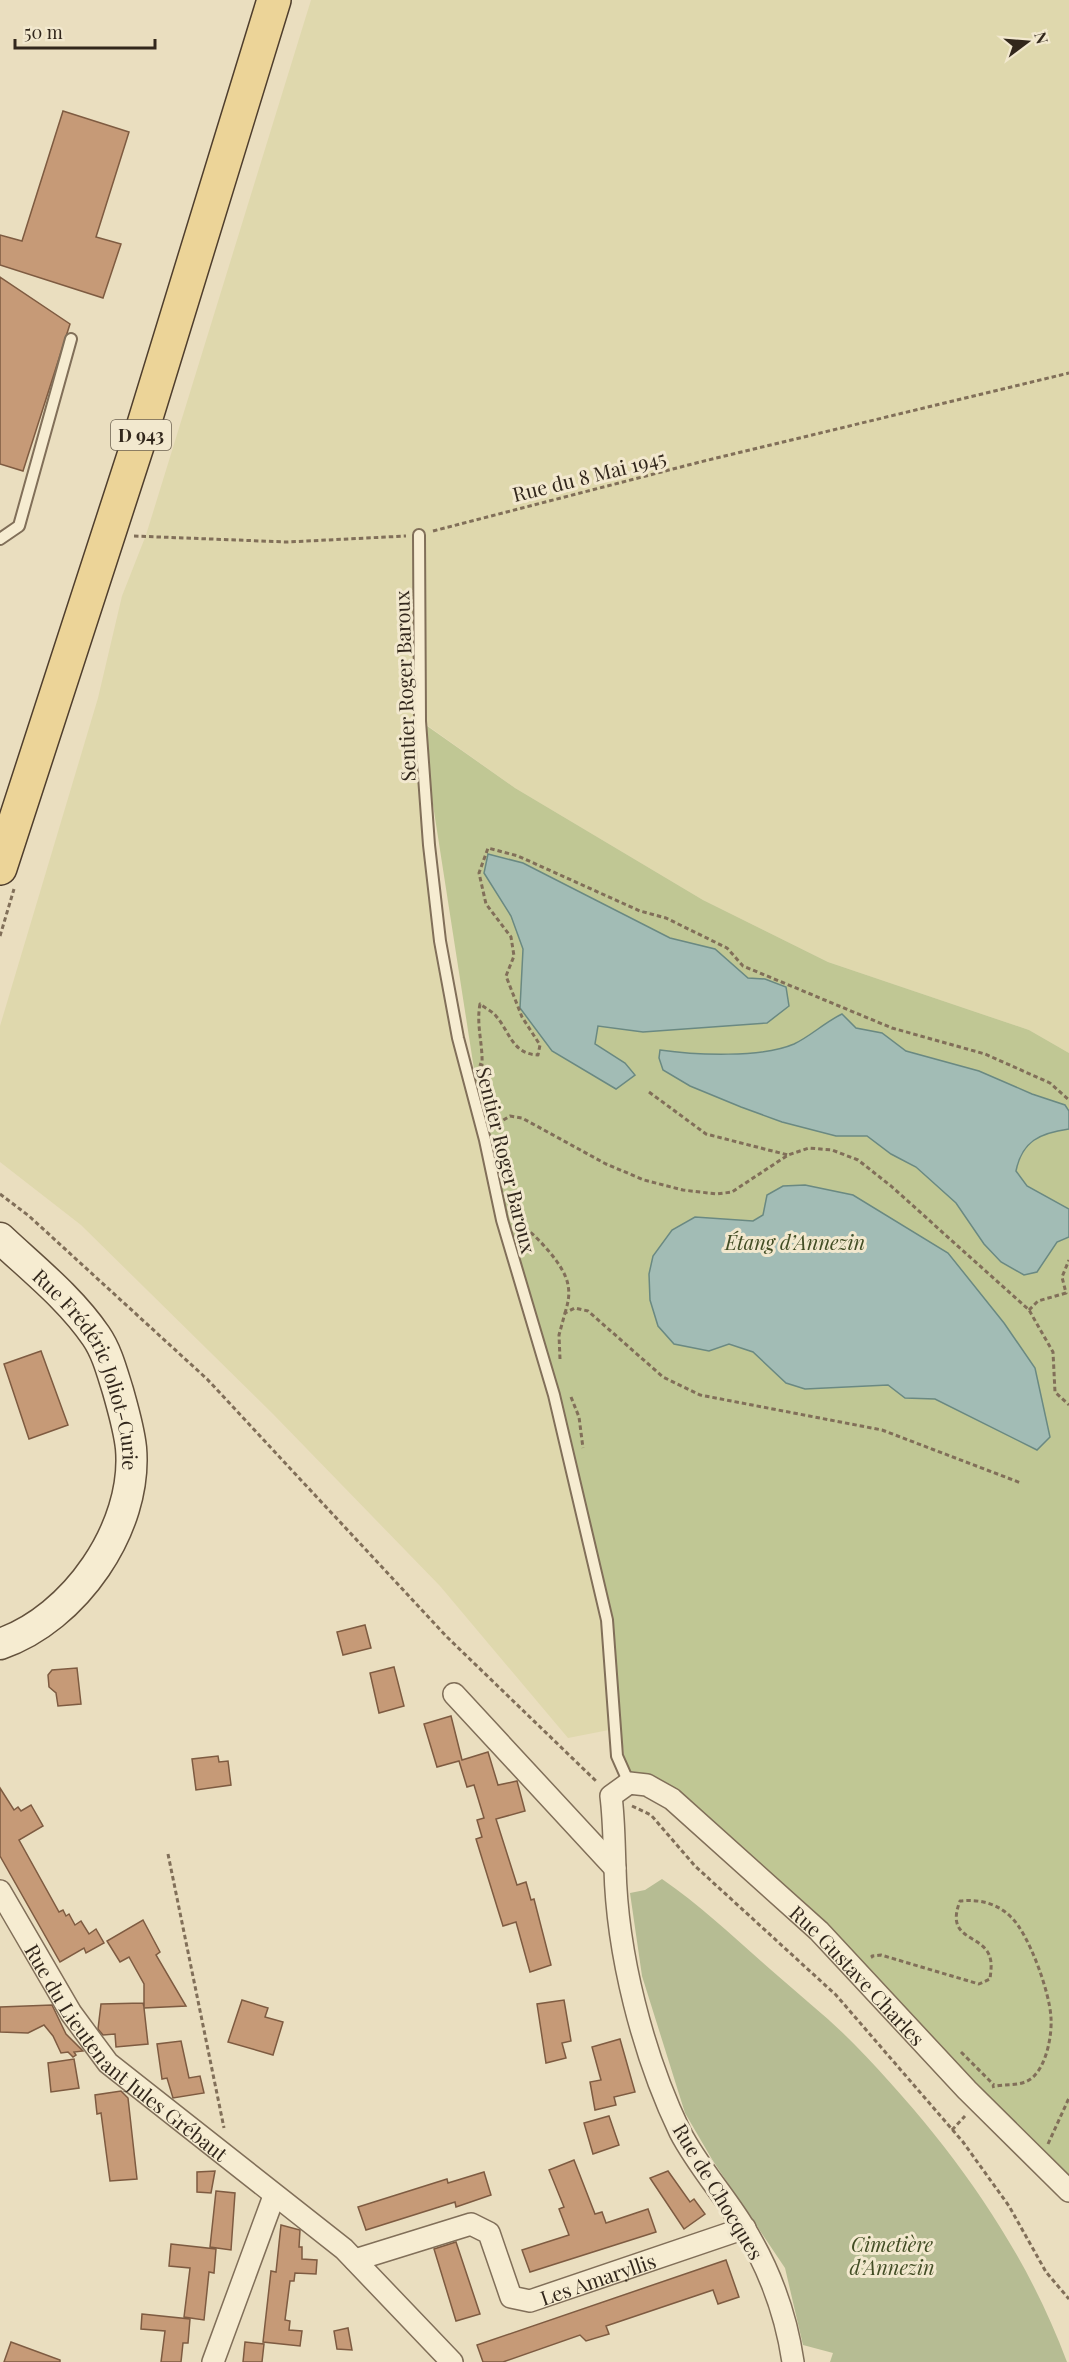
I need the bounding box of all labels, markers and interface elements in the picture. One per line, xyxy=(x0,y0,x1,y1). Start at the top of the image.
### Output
scale bar xyxy=(15,12,154,50)
north arrow xyxy=(997,12,1057,72)
text: 50 m xyxy=(24,20,63,44)
text: N xyxy=(1030,29,1054,47)
road number: D 943 xyxy=(111,420,171,450)
street label: Rue du 8 Mai 1945 xyxy=(509,443,669,507)
street label: Sentier Roger Baroux xyxy=(387,589,421,782)
street label: Sentier Roger Baroux xyxy=(471,1064,543,1257)
park label: Étang d’Annezin xyxy=(724,1228,865,1255)
street label: Rue Frédéric Joliot-Curie xyxy=(28,1262,145,1471)
street label: Rue Gustave Charles xyxy=(785,1898,932,2051)
street label: Rue du Lieutenant Jules Grébaut xyxy=(20,1939,235,2167)
street label: Rue de Chocques xyxy=(668,2118,770,2264)
park label: Cimetière d’Annezin xyxy=(849,2230,935,2280)
street label: Les Amaryllis xyxy=(536,2246,659,2310)

